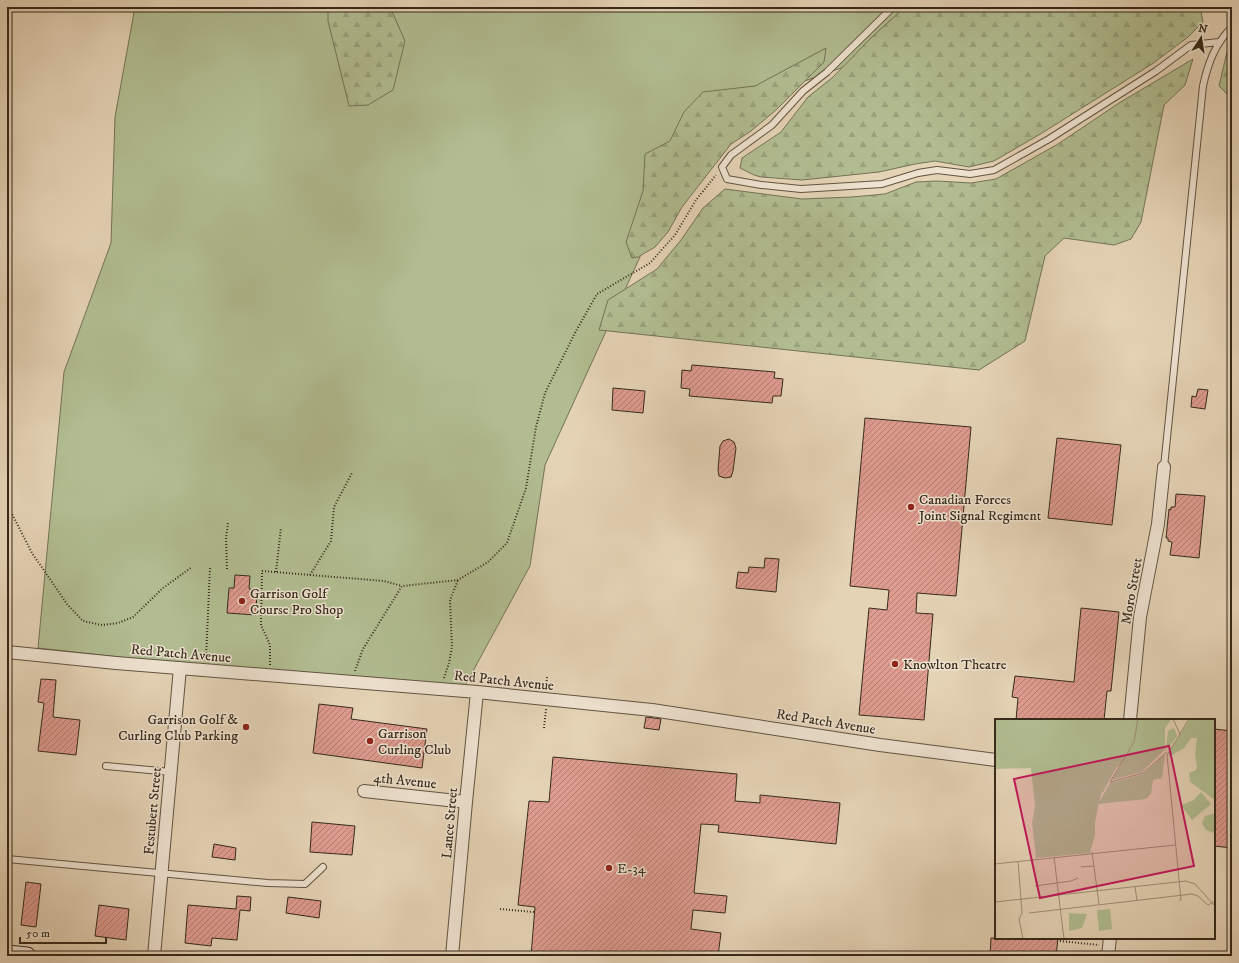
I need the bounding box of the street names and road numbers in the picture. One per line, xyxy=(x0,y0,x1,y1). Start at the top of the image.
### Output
street label: Moro Street xyxy=(1117,556,1147,626)
street label: Red Patch Avenue xyxy=(130,641,232,667)
street label: Red Patch Avenue xyxy=(453,667,555,695)
street label: Red Patch Avenue xyxy=(775,705,877,739)
street label: Festubert Street xyxy=(140,766,166,856)
street label: 4th Avenue xyxy=(372,769,437,793)
street label: Lance Street xyxy=(438,786,462,859)

